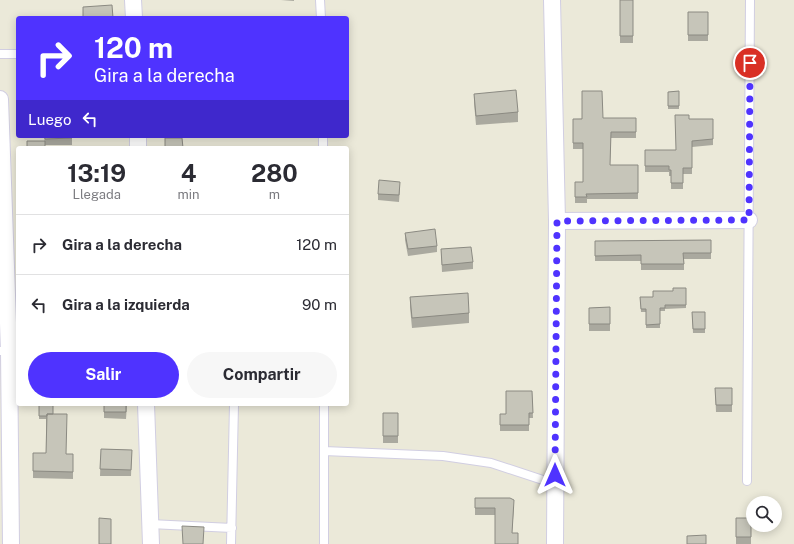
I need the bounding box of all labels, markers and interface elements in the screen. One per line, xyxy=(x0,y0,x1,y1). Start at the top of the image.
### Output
text: 120 m xyxy=(94,31,173,64)
icon: right xyxy=(28,32,80,84)
pin xyxy=(733,46,767,80)
icon: arrive xyxy=(739,52,761,74)
text: Gira a la derecha xyxy=(94,65,235,86)
icon: left xyxy=(79,108,101,130)
text: Luego xyxy=(28,111,71,128)
text: 13:19 xyxy=(67,159,126,187)
text: 4 xyxy=(181,159,196,187)
text: 280 xyxy=(251,159,298,187)
text: Llegada xyxy=(73,187,121,202)
text: min xyxy=(177,187,200,202)
text: m xyxy=(269,187,280,202)
icon: right xyxy=(28,234,50,256)
text: Gira a la derecha xyxy=(62,236,182,253)
text: 120 m xyxy=(296,236,337,253)
icon: left xyxy=(28,294,50,316)
text: Gira a la izquierda xyxy=(62,296,190,313)
text: 90 m xyxy=(302,296,337,313)
button: Salir xyxy=(28,352,179,398)
button: Compartir xyxy=(187,352,337,398)
position arrow xyxy=(534,454,576,496)
map controls xyxy=(746,496,782,532)
button: search xyxy=(746,496,782,532)

